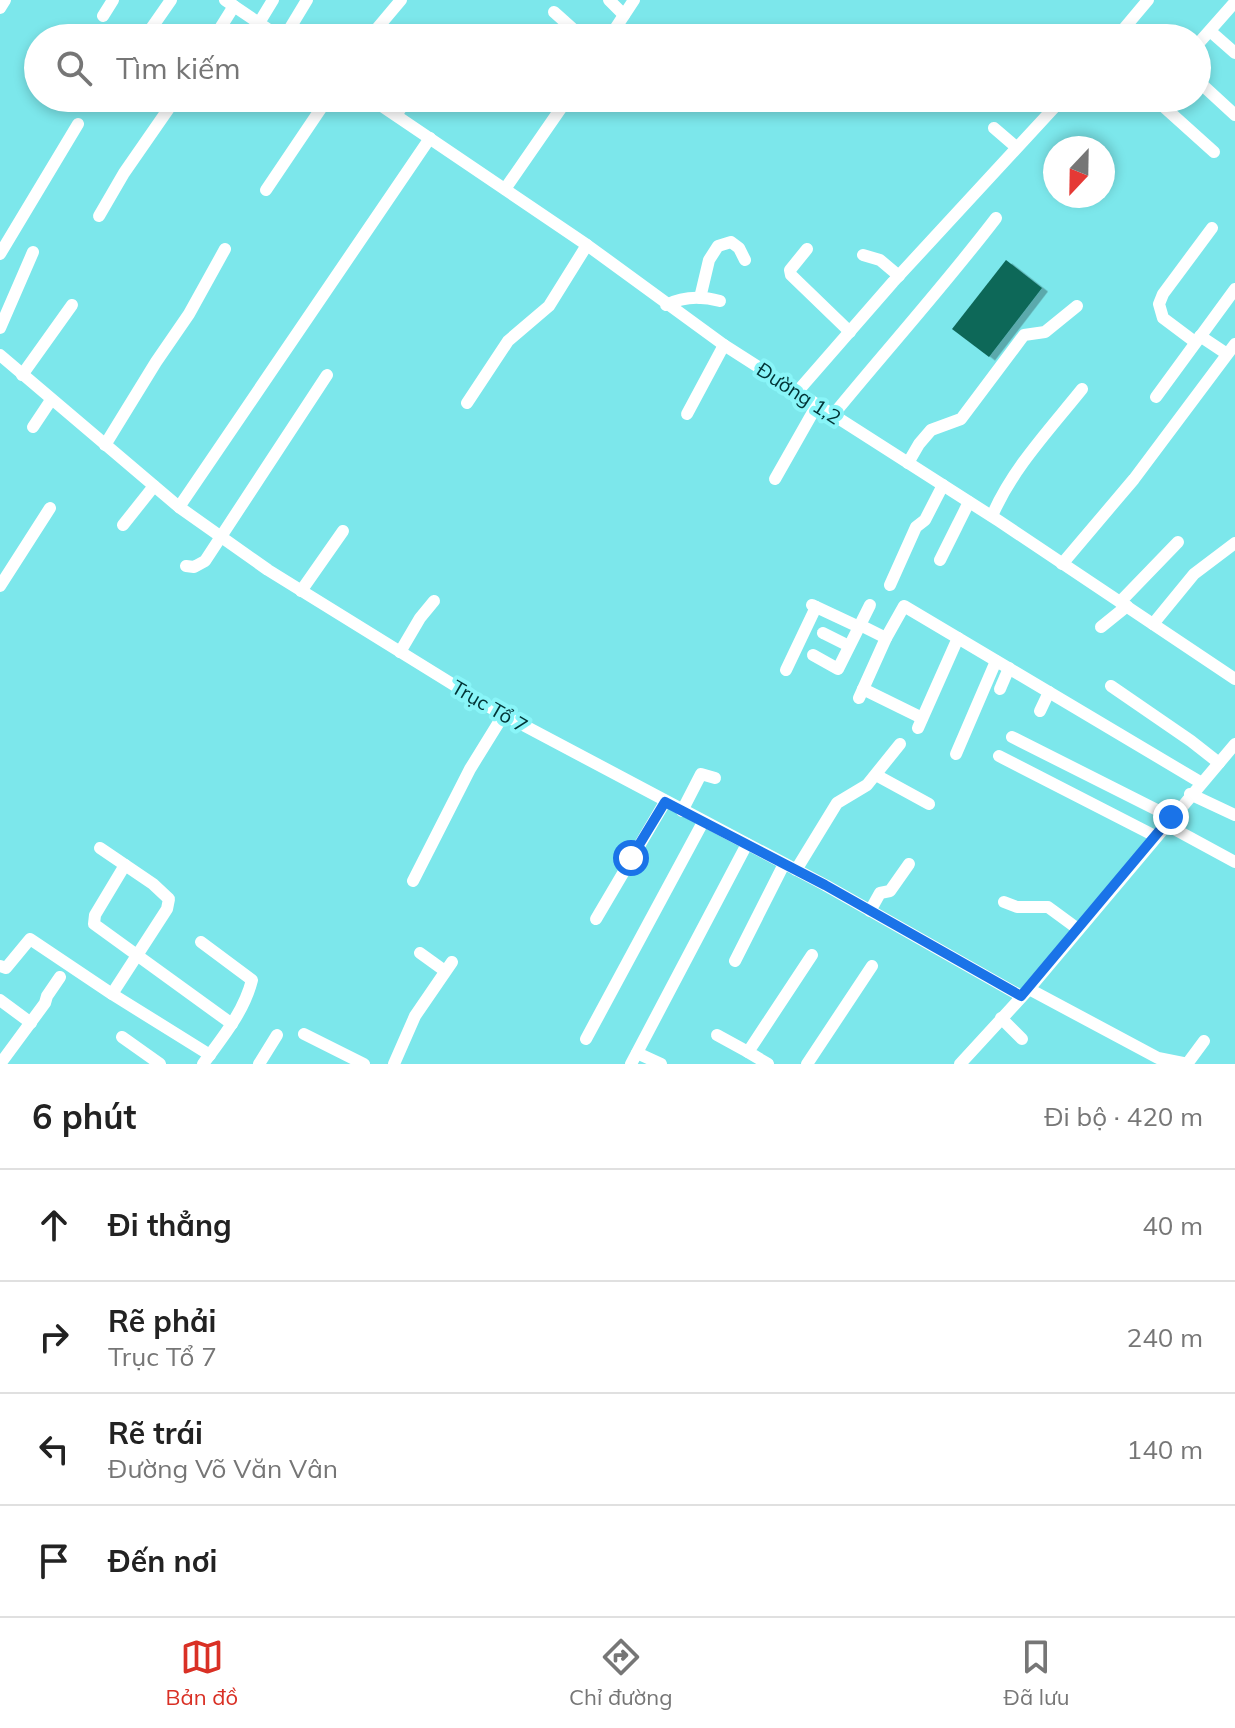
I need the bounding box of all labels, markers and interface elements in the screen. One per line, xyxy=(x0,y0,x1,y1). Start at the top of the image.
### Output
search box xyxy=(24,24,1211,112)
icon: search xyxy=(52,46,96,90)
text: Tìm kiếm xyxy=(116,49,241,87)
north arrow xyxy=(1043,136,1115,208)
street label: Đường 1,2 xyxy=(752,357,846,429)
street label: Trục Tổ 7 xyxy=(448,674,532,738)
route end xyxy=(1153,799,1189,835)
route start xyxy=(613,840,649,876)
text: 6 phút xyxy=(32,1095,136,1138)
text: Đi bộ · 420 m xyxy=(1044,1100,1203,1133)
icon: ahead xyxy=(32,1203,76,1247)
text: Đi thẳng xyxy=(108,1206,232,1244)
text: 40 m xyxy=(1142,1209,1203,1242)
text: Rẽ phải xyxy=(108,1302,216,1340)
icon: right xyxy=(32,1315,76,1359)
text: 240 m xyxy=(1127,1321,1203,1354)
text: Trục Tổ 7 xyxy=(108,1340,217,1373)
text: Rẽ trái xyxy=(108,1414,203,1452)
icon: left xyxy=(32,1427,76,1471)
text: 140 m xyxy=(1127,1433,1203,1466)
text: Đường Võ Văn Vân xyxy=(108,1452,338,1485)
icon: arrive xyxy=(32,1539,76,1583)
text: Đến nơi xyxy=(108,1542,217,1580)
tab: Bản đồ xyxy=(165,1635,238,1711)
tab: Chỉ đường xyxy=(569,1635,673,1711)
tab: Đã lưu xyxy=(1003,1635,1070,1711)

